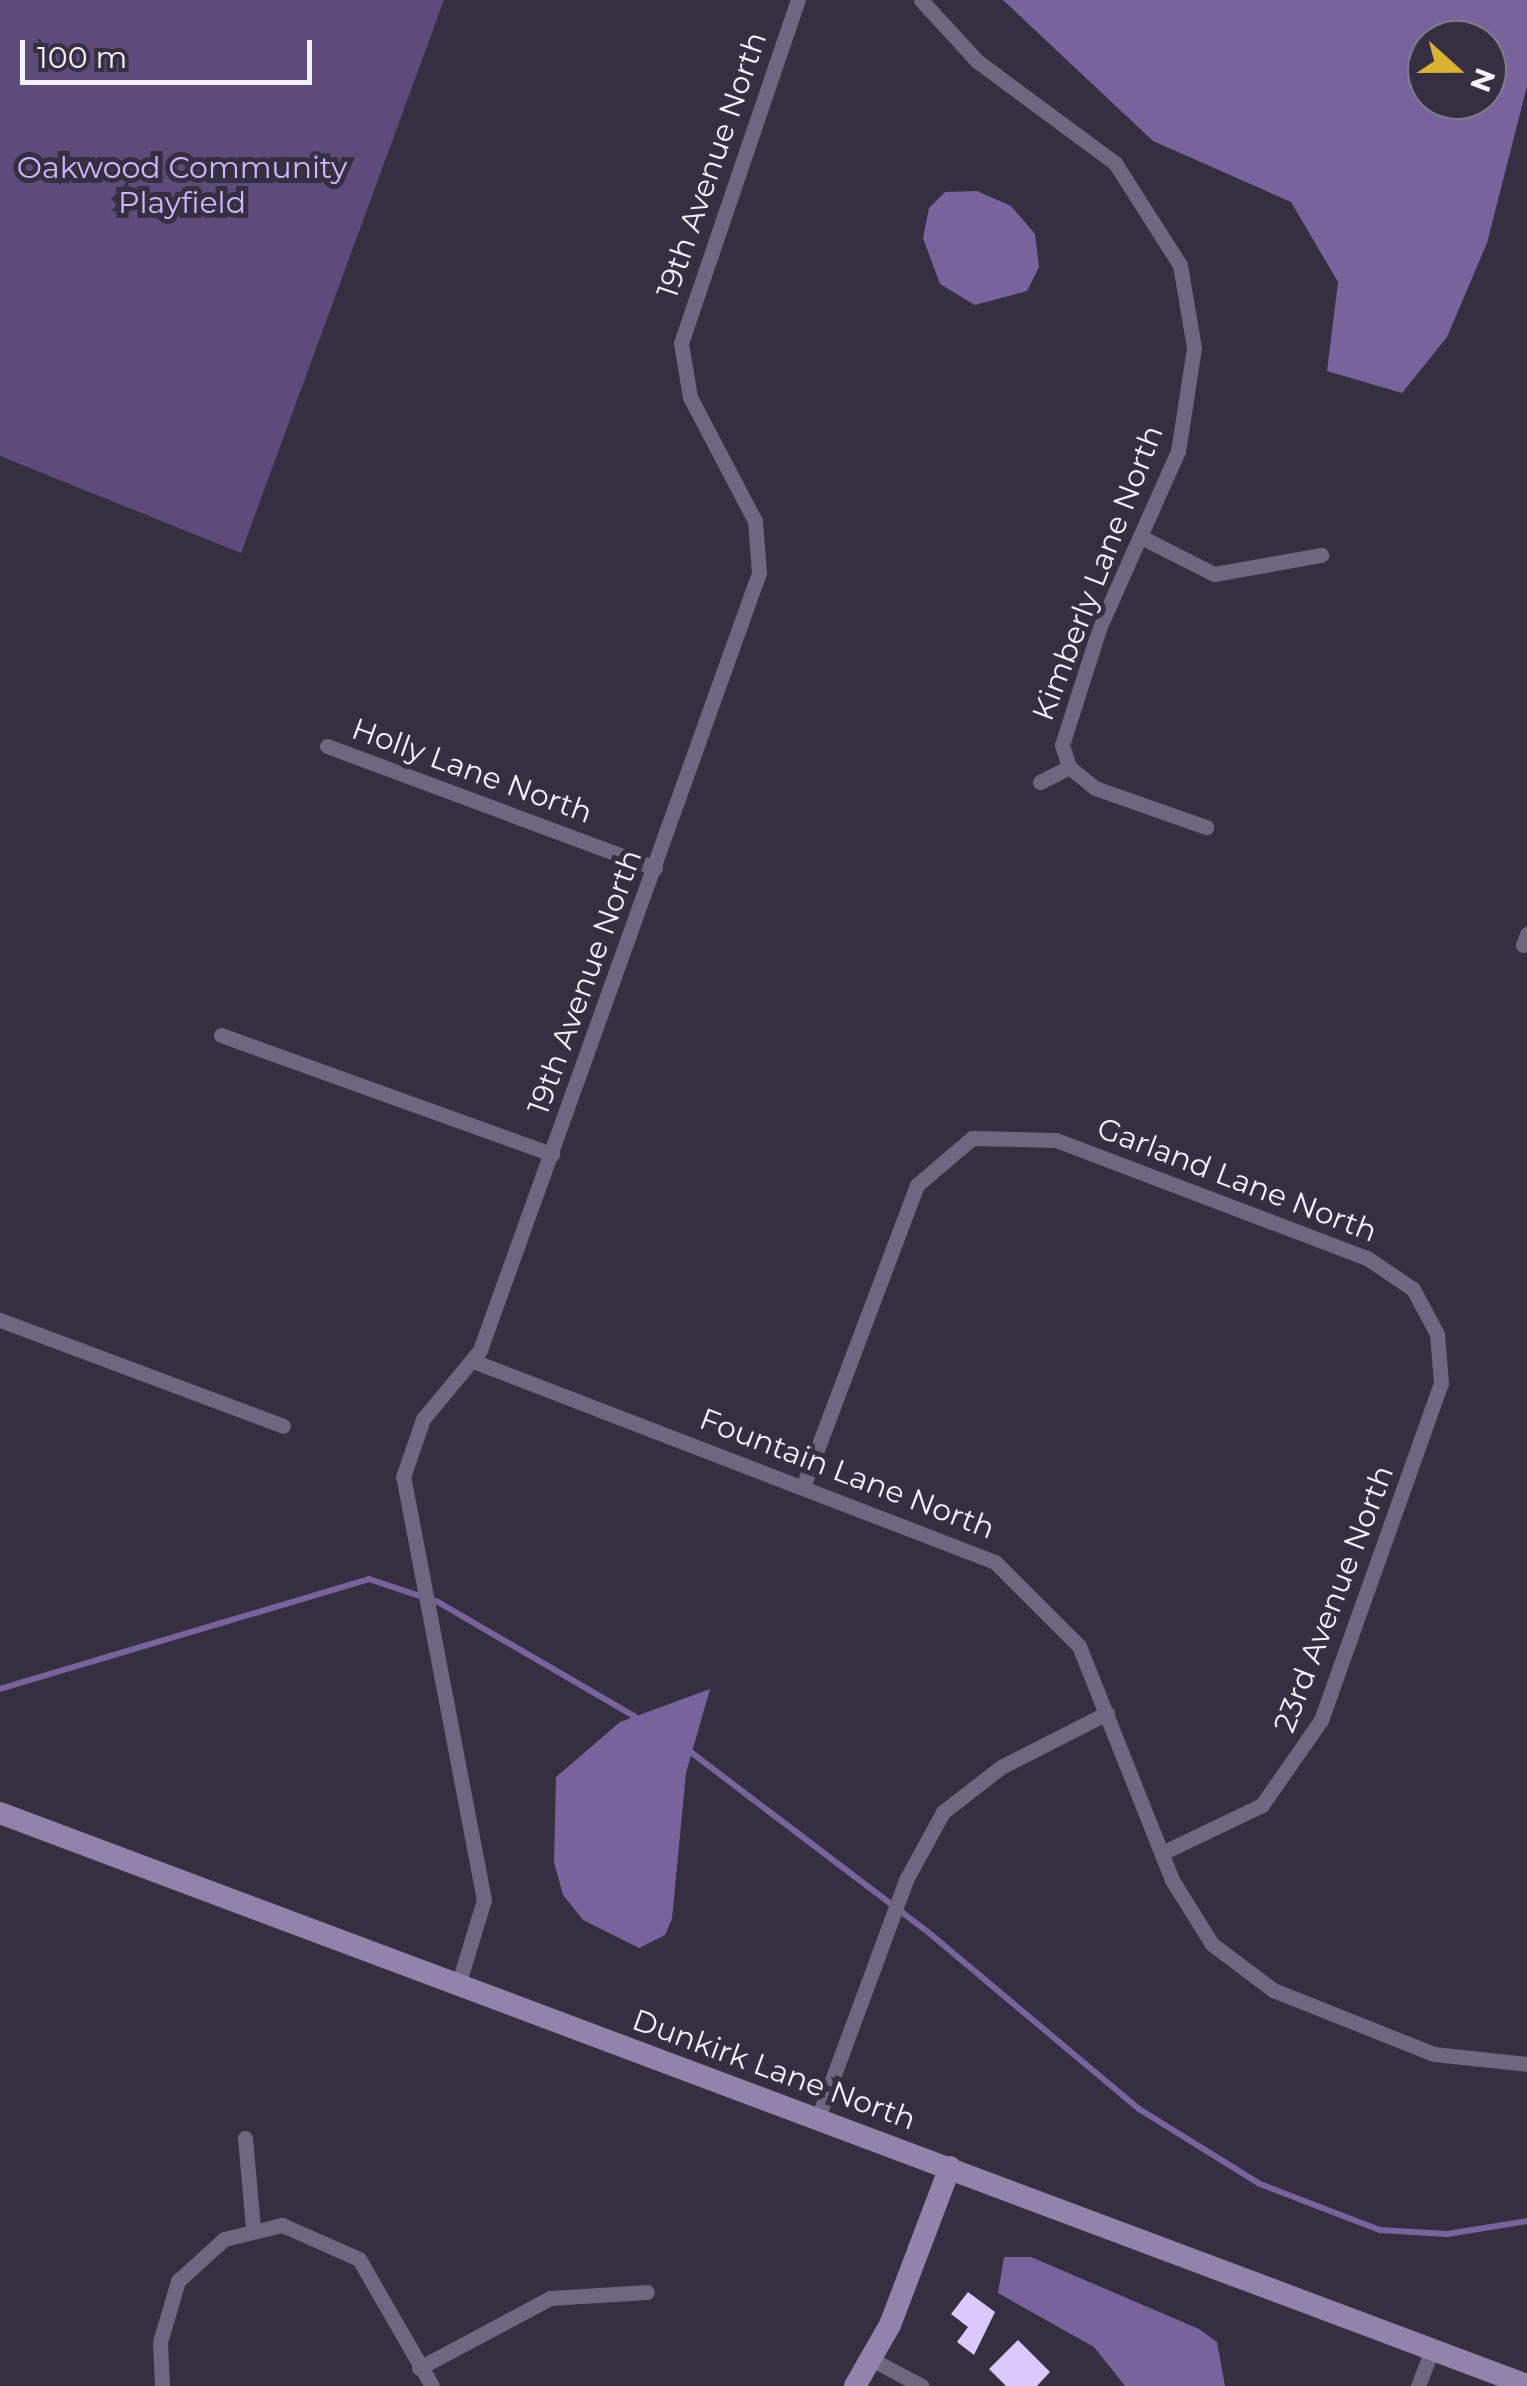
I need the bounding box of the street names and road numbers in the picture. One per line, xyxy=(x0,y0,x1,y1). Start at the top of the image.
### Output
street label: 19th Avenue North xyxy=(650,27,774,303)
street label: Kimberly Lane North xyxy=(1025,420,1171,726)
street label: Holly Lane North xyxy=(347,711,597,831)
street label: 19th Avenue North xyxy=(520,845,650,1119)
street label: Garland Lane North xyxy=(1092,1110,1382,1250)
street label: Fountain Lane North xyxy=(694,1401,1000,1547)
street label: 23rd Avenue North xyxy=(1266,1460,1402,1738)
street label: Dunkirk Lane North xyxy=(628,2002,920,2138)

